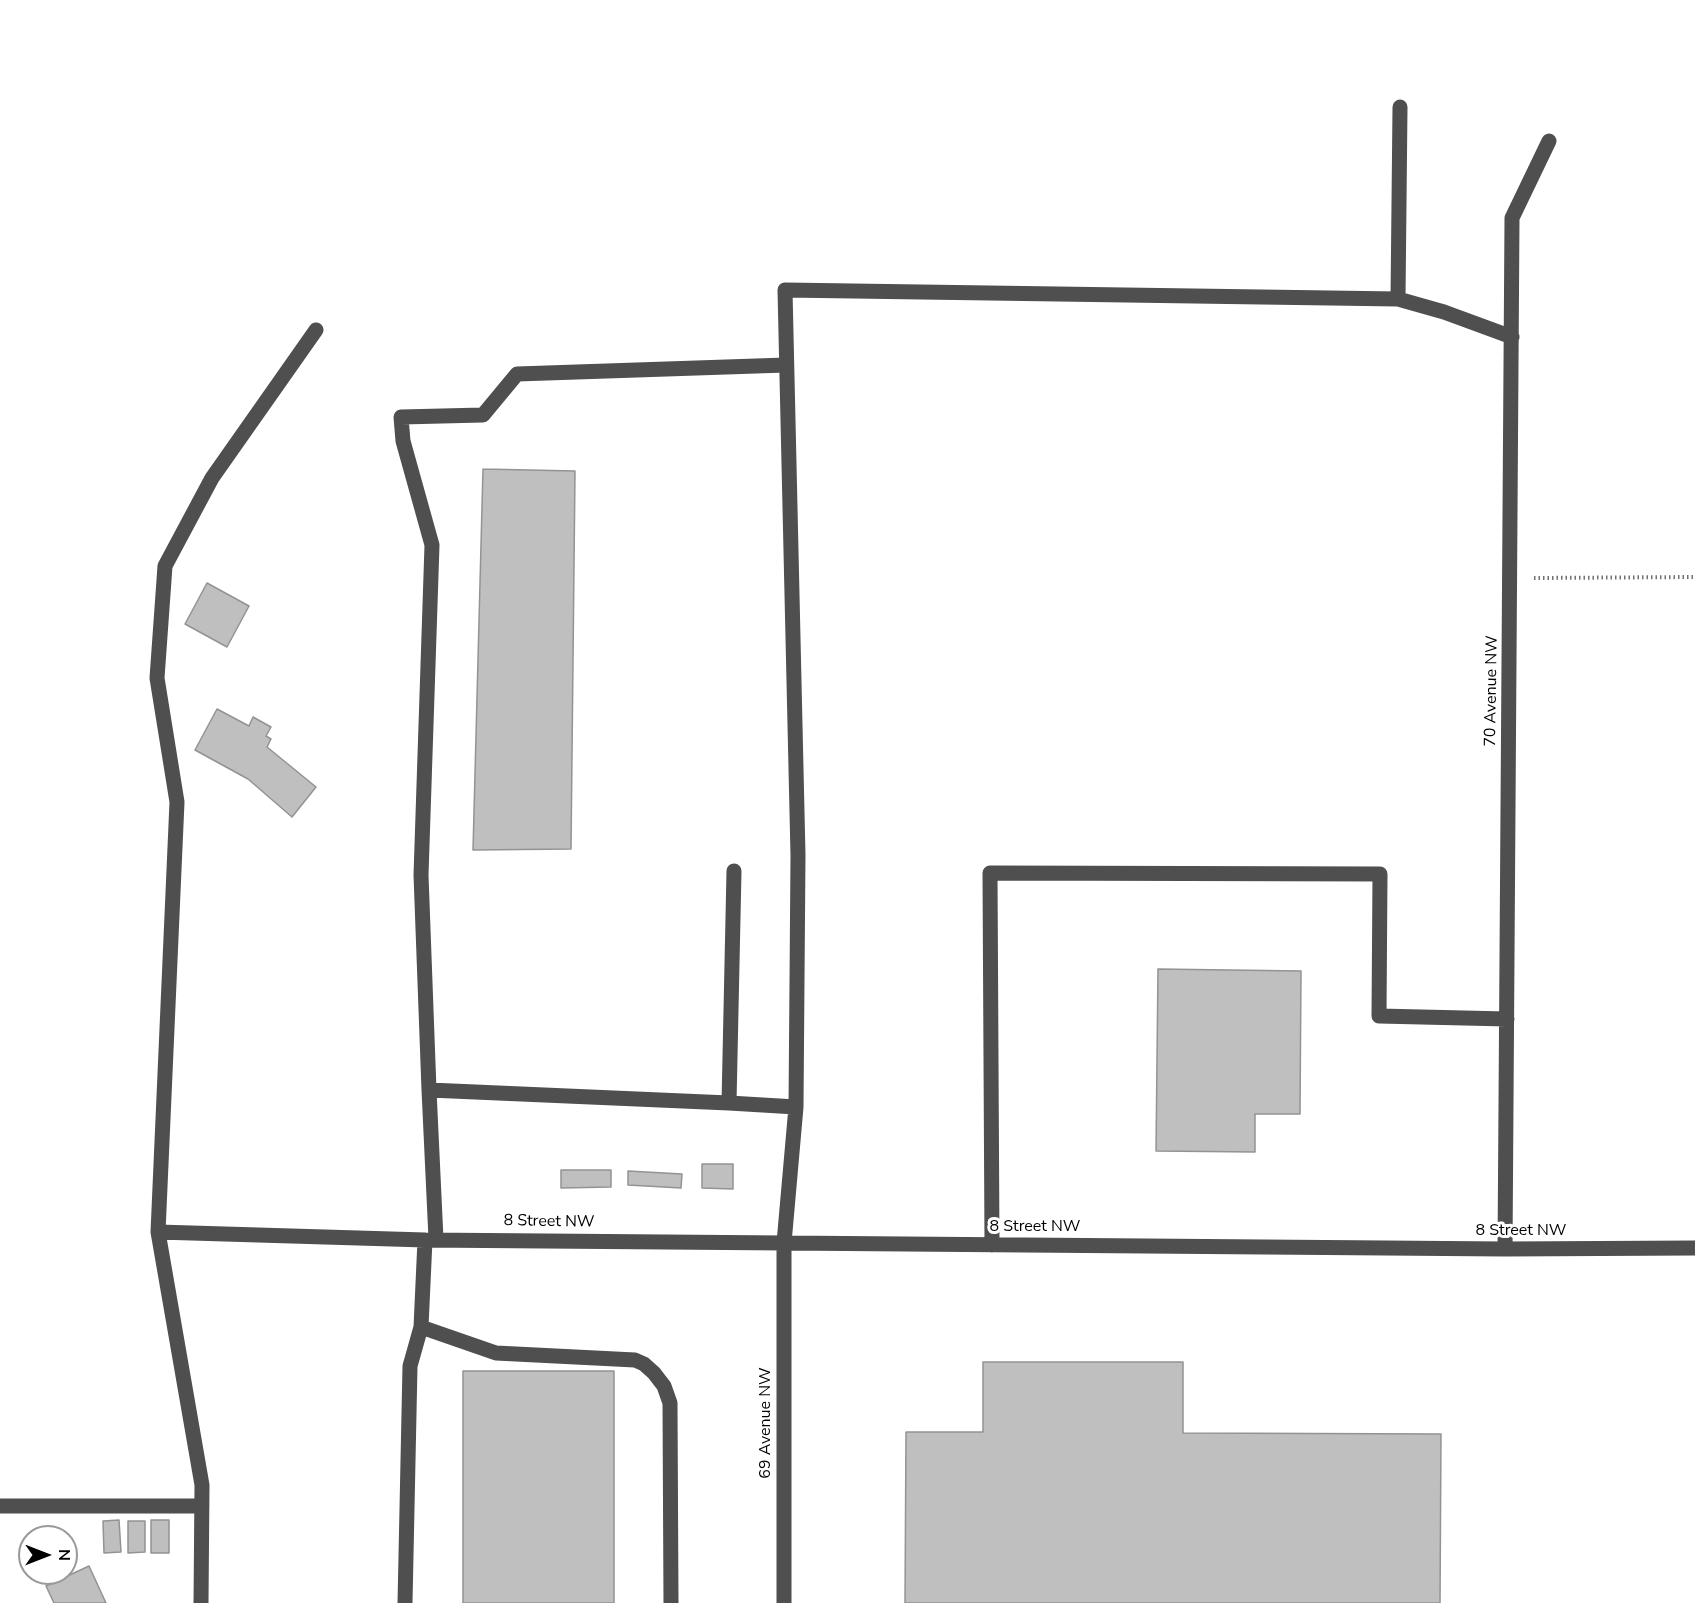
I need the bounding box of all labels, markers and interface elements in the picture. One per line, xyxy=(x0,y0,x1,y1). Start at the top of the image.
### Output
street label: 70 Avenue NW xyxy=(1481,635,1503,747)
street label: 8 Street NW xyxy=(503,1212,595,1232)
street label: 8 Street NW xyxy=(990,1217,1080,1237)
street label: 8 Street NW xyxy=(1476,1221,1566,1241)
street label: 69 Avenue NW xyxy=(756,1367,776,1479)
north arrow xyxy=(18,1525,78,1585)
text: N xyxy=(53,1549,75,1561)

